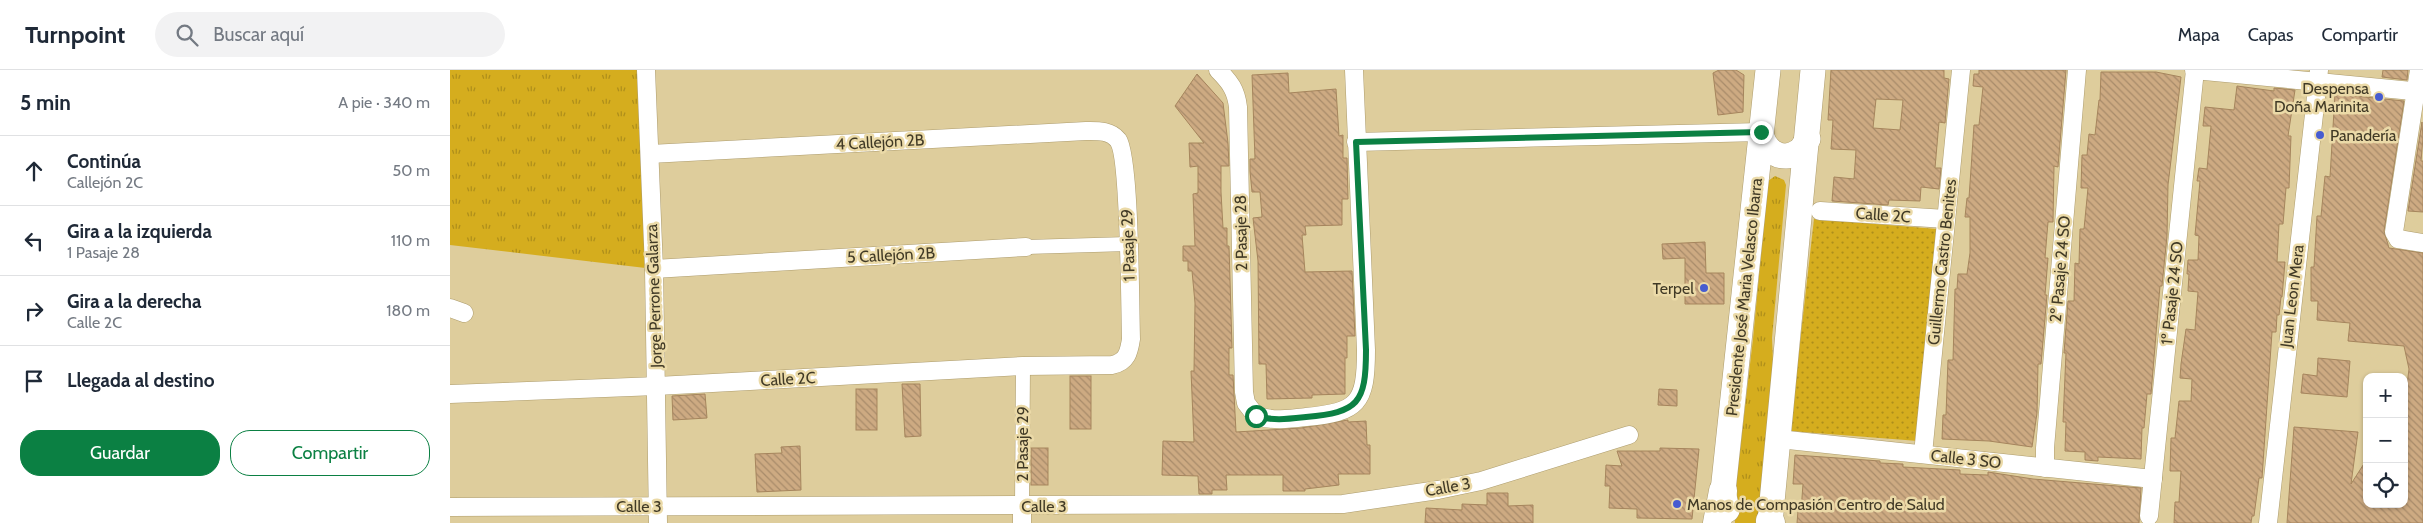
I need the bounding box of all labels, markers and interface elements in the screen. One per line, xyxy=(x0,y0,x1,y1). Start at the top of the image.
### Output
search box xyxy=(155,12,505,57)
text: Turnpoint xyxy=(25,20,125,49)
icon: search xyxy=(173,21,201,49)
text: Buscar aquí xyxy=(213,23,304,46)
text: Mapa xyxy=(2178,24,2220,46)
text: Capas xyxy=(2248,24,2294,46)
text: Compartir xyxy=(2322,24,2398,46)
place label: Despensa Doña Marinita xyxy=(2274,79,2369,116)
text: 5 min xyxy=(20,90,71,115)
marker: Despensa Doña Marinita xyxy=(2373,91,2385,103)
text: A pie · 340 m xyxy=(338,93,430,112)
route end xyxy=(1750,121,1773,144)
place label: Panadería xyxy=(2330,126,2397,145)
marker: Panadería xyxy=(2314,129,2326,141)
street label: 4 Callejón 2B xyxy=(835,130,925,154)
text: Continúa xyxy=(67,150,141,173)
icon: ahead xyxy=(20,157,48,185)
text: 50 m xyxy=(393,161,430,180)
text: Callejón 2C xyxy=(67,173,143,192)
street label: Presidente José Maria Velasco Ibarra xyxy=(1722,177,1766,417)
street label: Guillermo Castro Benites xyxy=(1924,178,1960,346)
street label: 2 Pasaje 28 xyxy=(1231,195,1251,271)
street label: Calle 2C xyxy=(1855,204,1911,226)
street label: 1 Pasaje 29 xyxy=(1117,208,1139,282)
street label: 2º Pasaje 24 SO xyxy=(2046,215,2074,323)
text: Gira a la izquierda xyxy=(67,220,212,243)
street label: Jorge Perrone Galarza xyxy=(642,223,666,369)
icon: left xyxy=(20,227,48,255)
text: 110 m xyxy=(391,231,430,250)
street label: 1º Pasaje 24 SO xyxy=(2157,240,2187,346)
text: 1 Pasaje 28 xyxy=(67,243,140,262)
street label: 5 Callejón 2B xyxy=(846,243,936,267)
street label: Juan Leon Mera xyxy=(2276,243,2308,350)
place label: Terpel xyxy=(1653,279,1694,298)
marker: Terpel xyxy=(1698,282,1710,294)
text: Gira a la derecha xyxy=(67,290,202,313)
icon: right xyxy=(20,297,48,325)
text: 180 m xyxy=(386,301,430,320)
text: Calle 2C xyxy=(67,313,122,332)
icon: arrive xyxy=(20,367,48,395)
street label: Calle 2C xyxy=(760,368,816,390)
text: Llegada al destino xyxy=(67,369,214,392)
map controls xyxy=(2363,373,2408,508)
button: + xyxy=(2363,373,2408,418)
route start xyxy=(1245,405,1268,428)
street label: 2 Pasaje 29 xyxy=(1013,406,1032,482)
button: − xyxy=(2363,418,2408,463)
button: Guardar xyxy=(20,430,220,476)
button: Compartir xyxy=(230,430,430,476)
street label: Calle 3 SO xyxy=(1930,446,2002,472)
button: locate xyxy=(2363,463,2408,508)
street label: Calle 3 xyxy=(1424,474,1472,500)
place label: Manos de Compasión Centro de Salud xyxy=(1687,495,1945,514)
street label: Calle 3 xyxy=(616,497,662,516)
street label: Calle 3 xyxy=(1021,497,1067,516)
marker: Manos de Compasión Centro de Salud xyxy=(1671,498,1683,510)

